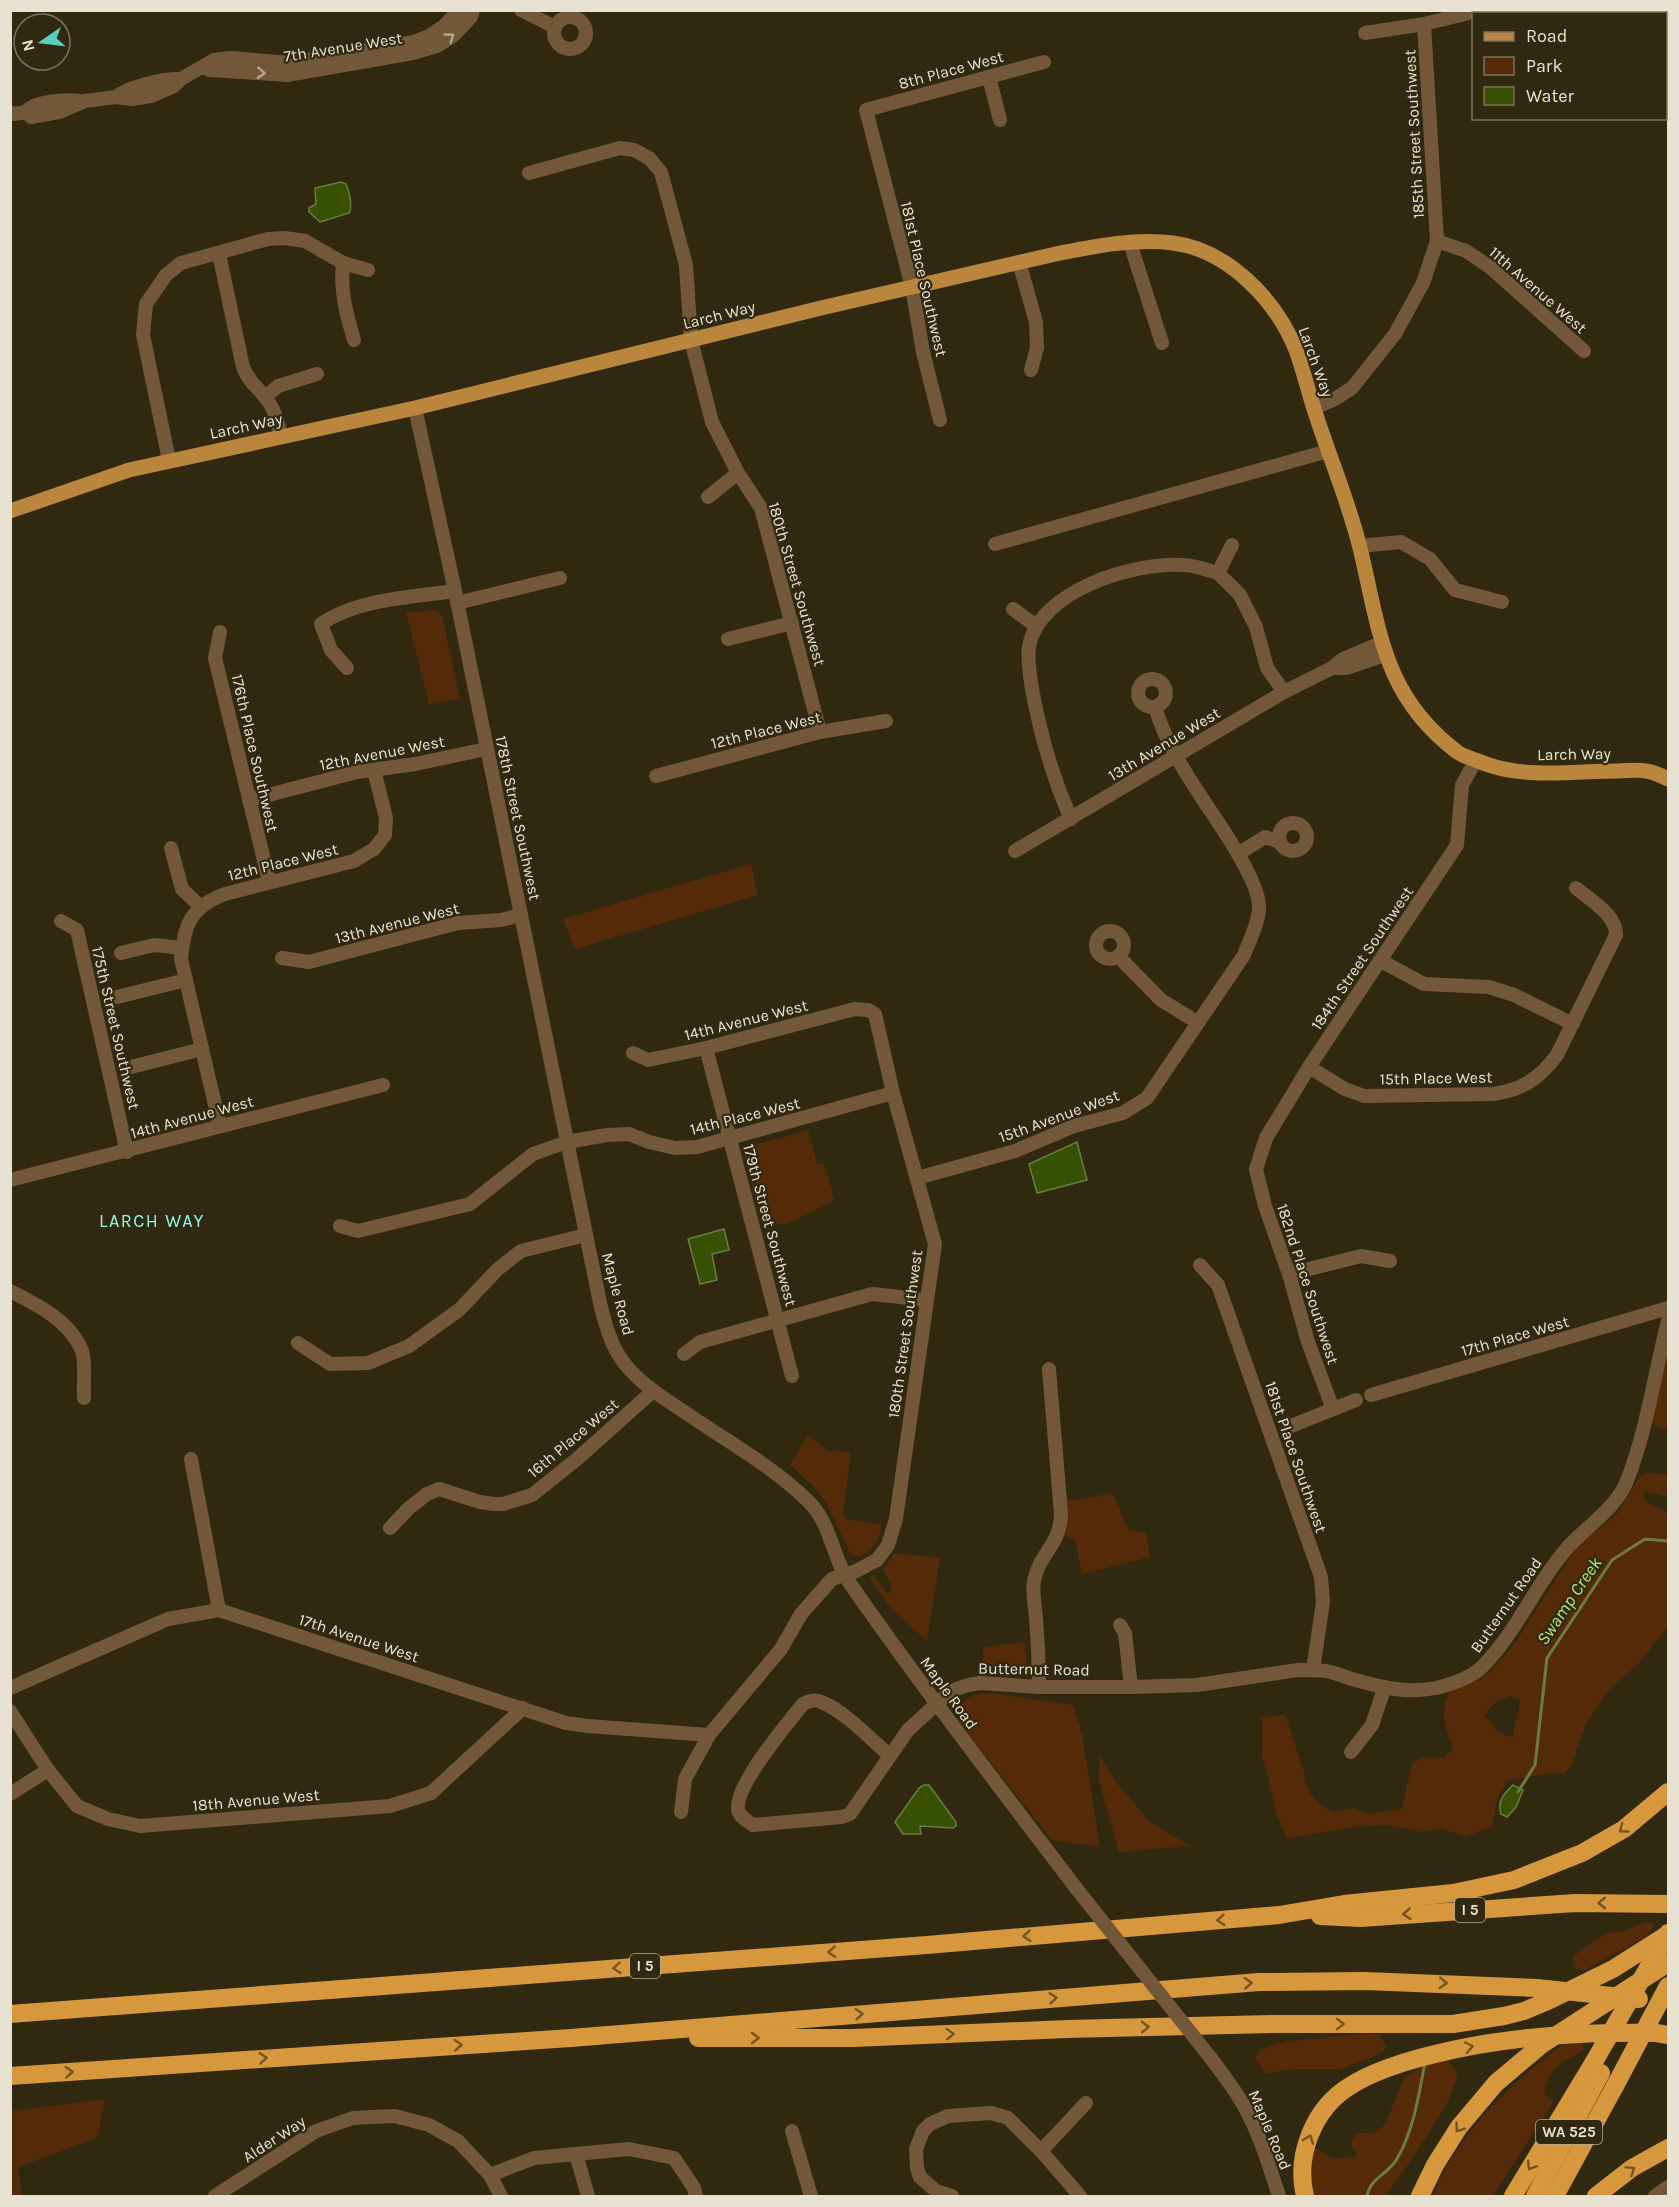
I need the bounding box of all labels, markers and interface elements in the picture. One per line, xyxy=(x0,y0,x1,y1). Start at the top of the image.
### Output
north arrow xyxy=(12,12,72,72)
legend xyxy=(1472,12,1667,120)
text: Road xyxy=(1526,25,1567,47)
street label: 7th Avenue West xyxy=(282,28,404,66)
one-way arrow xyxy=(443,33,454,44)
text: N xyxy=(17,38,39,53)
street label: 8th Place West xyxy=(896,47,1006,93)
street label: 185th Street Southwest xyxy=(1400,49,1428,219)
text: Park xyxy=(1526,55,1563,77)
one-way arrow xyxy=(256,66,265,79)
text: Water xyxy=(1526,85,1574,107)
street label: 181st Place Southwest xyxy=(897,199,951,359)
street label: 11th Avenue West xyxy=(1485,243,1591,337)
street label: Larch Way xyxy=(681,297,758,333)
street label: Larch Way xyxy=(1294,324,1338,400)
street label: Larch Way xyxy=(208,409,285,443)
street label: 180th Street Southwest xyxy=(764,500,830,668)
street label: 176th Place Southwest xyxy=(228,672,282,834)
street label: 13th Avenue West xyxy=(1105,703,1223,785)
street label: 12th Place West xyxy=(709,707,823,753)
street label: 12th Avenue West xyxy=(318,732,446,774)
street label: 178th Street Southwest xyxy=(491,734,545,902)
street label: Larch Way xyxy=(1537,744,1612,764)
street label: 12th Place West xyxy=(226,839,340,885)
street label: 184th Street Southwest xyxy=(1307,883,1417,1033)
street label: 13th Avenue West xyxy=(333,898,461,948)
street label: 175th Street Southwest xyxy=(88,944,144,1112)
street label: 14th Avenue West xyxy=(682,995,810,1045)
street label: 15th Place West xyxy=(1380,1068,1492,1088)
street label: 15th Avenue West xyxy=(996,1085,1122,1147)
street label: 14th Avenue West xyxy=(128,1091,256,1143)
street label: 14th Place West xyxy=(688,1093,802,1139)
street label: 179th Street Southwest xyxy=(739,1142,801,1308)
street label: 182nd Place Southwest xyxy=(1273,1201,1343,1367)
district label: LARCH WAY xyxy=(99,1210,205,1232)
street label: 180th Street Southwest xyxy=(884,1249,926,1419)
street label: Maple Road xyxy=(598,1250,638,1338)
street label: 17th Place West xyxy=(1459,1312,1571,1360)
street label: 181st Place Southwest xyxy=(1261,1379,1331,1535)
street label: 16th Place West xyxy=(524,1394,622,1482)
water label: Swamp Creek xyxy=(1532,1552,1607,1649)
street label: Butternut Road xyxy=(1466,1554,1546,1656)
street label: 17th Avenue West xyxy=(297,1610,421,1666)
street label: Maple Road xyxy=(916,1653,982,1733)
street label: Butternut Road xyxy=(978,1659,1090,1679)
street label: 18th Avenue West xyxy=(192,1785,320,1815)
one-way arrow xyxy=(1619,1822,1630,1833)
one-way arrow xyxy=(1597,1897,1606,1909)
road number: I 5 xyxy=(1455,1898,1485,1922)
one-way arrow xyxy=(1403,1907,1412,1920)
one-way arrow xyxy=(1216,1913,1225,1926)
one-way arrow xyxy=(1022,1929,1031,1942)
one-way arrow xyxy=(828,1945,837,1958)
road number: I 5 xyxy=(630,1954,660,1978)
one-way arrow xyxy=(612,1962,621,1975)
one-way arrow xyxy=(1438,1976,1447,1989)
one-way arrow xyxy=(1243,1977,1252,1990)
one-way arrow xyxy=(1049,1992,1058,2005)
one-way arrow xyxy=(854,2008,864,2021)
one-way arrow xyxy=(1335,2018,1344,2030)
one-way arrow xyxy=(1140,2021,1149,2033)
one-way arrow xyxy=(945,2028,954,2040)
one-way arrow xyxy=(751,2032,760,2044)
one-way arrow xyxy=(453,2039,462,2052)
one-way arrow xyxy=(1464,2041,1474,2054)
one-way arrow xyxy=(259,2052,268,2065)
one-way arrow xyxy=(64,2066,73,2079)
street label: Maple Road xyxy=(1245,2087,1295,2173)
street label: Alder Way xyxy=(239,2111,309,2166)
road number: WA 525 xyxy=(1536,2120,1602,2144)
one-way arrow xyxy=(1456,2121,1467,2132)
one-way arrow xyxy=(1301,2134,1314,2145)
one-way arrow xyxy=(1527,2160,1539,2170)
one-way arrow xyxy=(1624,2166,1635,2177)

